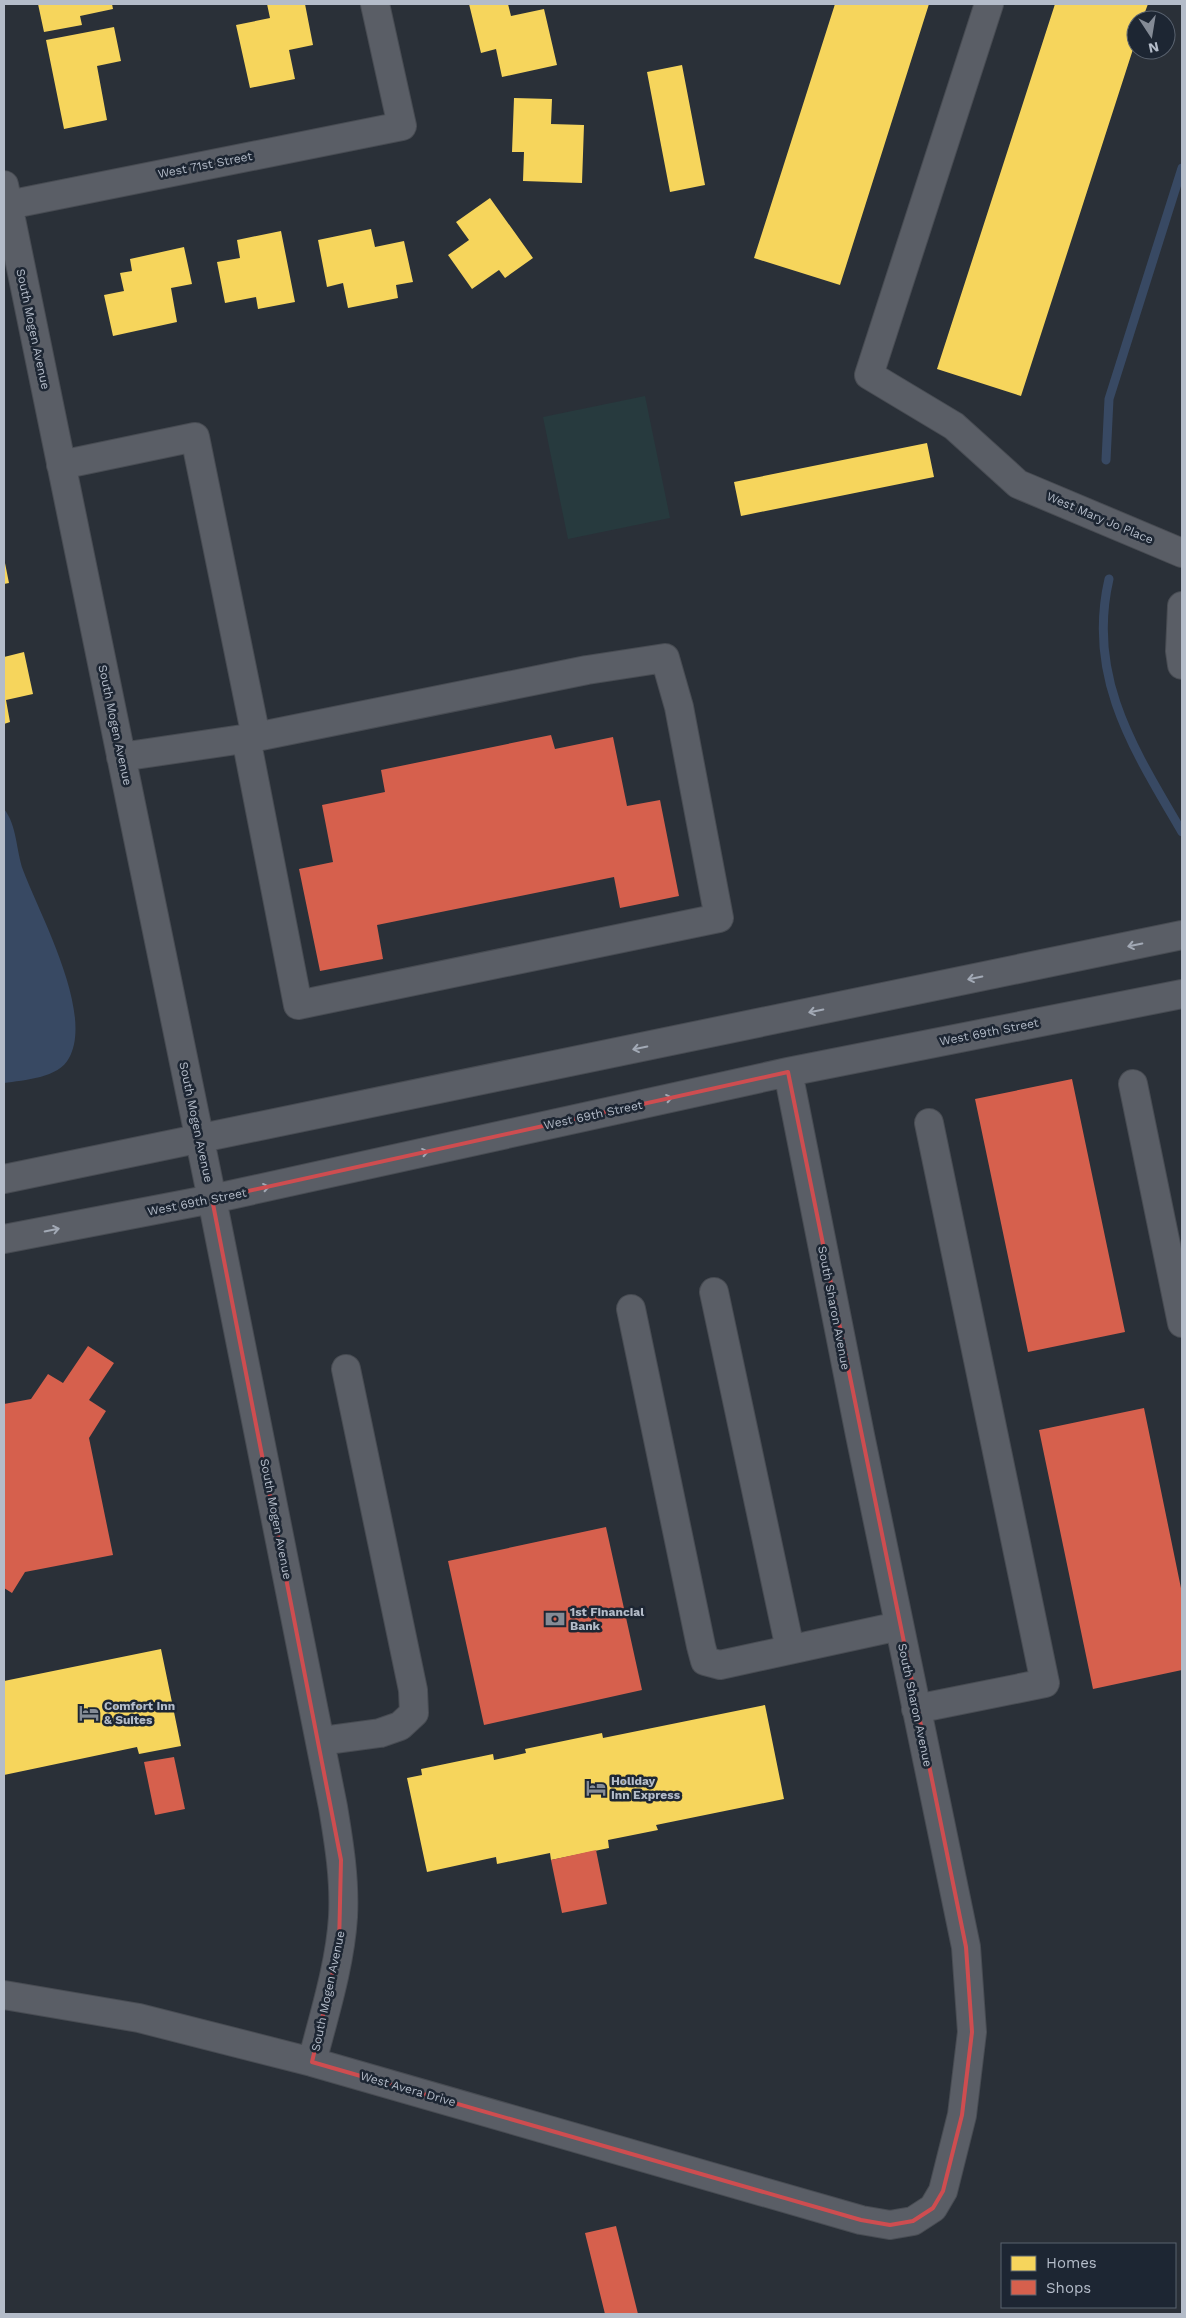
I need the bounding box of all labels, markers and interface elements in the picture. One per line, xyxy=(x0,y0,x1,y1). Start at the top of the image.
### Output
north arrow xyxy=(1126,10,1176,60)
text: N xyxy=(1147,39,1160,57)
street label: West 71st Street xyxy=(157,149,253,181)
street label: South Mogen Avenue xyxy=(13,267,53,391)
street label: West Mary Jo Place xyxy=(1045,489,1155,547)
street label: South Mogen Avenue xyxy=(95,663,135,787)
one-way arrow xyxy=(1127,941,1143,950)
one-way arrow xyxy=(968,974,984,983)
one-way arrow xyxy=(809,1007,825,1016)
street label: West 69th Street xyxy=(938,1016,1040,1048)
one-way arrow xyxy=(632,1044,648,1053)
street label: South Mogen Avenue xyxy=(176,1060,216,1184)
one-way arrow xyxy=(657,1094,673,1104)
street label: West 69th Street xyxy=(542,1098,644,1132)
one-way arrow xyxy=(413,1148,429,1157)
one-way arrow xyxy=(254,1183,270,1192)
street label: West 69th Street xyxy=(146,1186,248,1218)
one-way arrow xyxy=(43,1225,59,1234)
street label: South Sharon Avenue xyxy=(815,1245,853,1371)
street label: South Mogen Avenue xyxy=(257,1457,295,1581)
place label: 1st Financial Bank xyxy=(570,1605,644,1633)
bank icon: 1st Financial Bank xyxy=(544,1608,566,1630)
street label: South Sharon Avenue xyxy=(895,1642,935,1768)
place label: Comfort Inn & Suites xyxy=(104,1699,175,1727)
hotel icon: Comfort Inn & Suites xyxy=(78,1702,100,1724)
place label: Holiday Inn Express xyxy=(611,1774,681,1802)
hotel icon: Holiday Inn Express xyxy=(585,1777,607,1799)
street label: South Mogen Avenue xyxy=(308,1929,348,2053)
street label: West Avera Drive xyxy=(359,2069,458,2109)
legend xyxy=(1001,2243,1176,2308)
text: Homes xyxy=(1046,2254,1097,2272)
text: Shops xyxy=(1046,2279,1091,2297)

